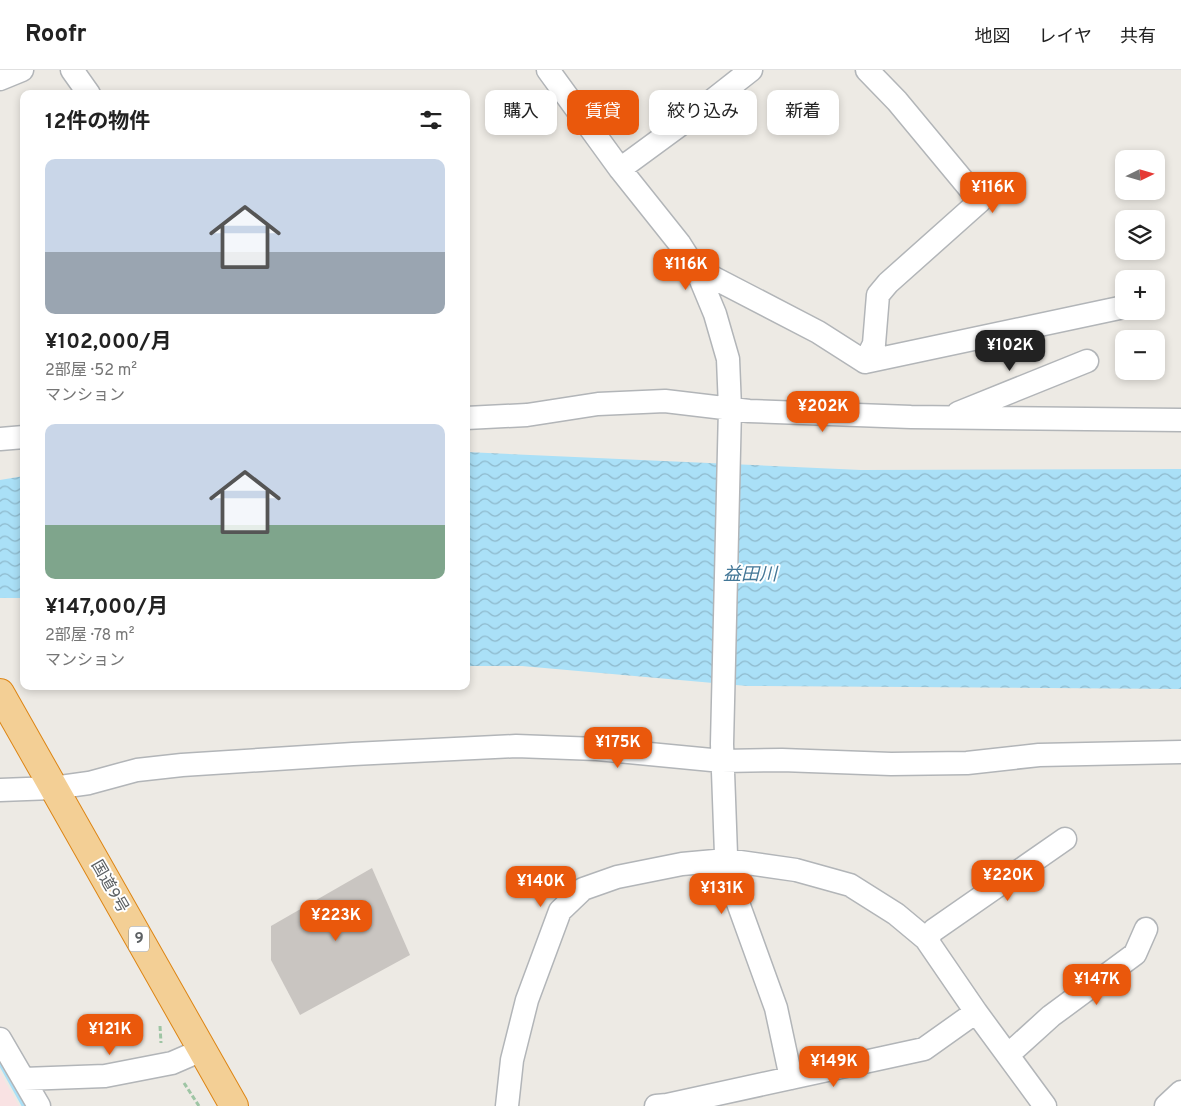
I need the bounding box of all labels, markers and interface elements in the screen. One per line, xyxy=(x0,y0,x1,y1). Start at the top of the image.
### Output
text: Roofr xyxy=(25,20,87,50)
text: 地図 xyxy=(975,26,1011,49)
text: レイヤ xyxy=(1039,26,1092,49)
text: 共有 xyxy=(1120,26,1156,49)
chip: 購入 xyxy=(485,90,557,135)
chip: 賃貸 xyxy=(567,90,639,135)
chip: 絞り込み xyxy=(649,90,757,135)
chip: 新着 xyxy=(767,90,839,135)
icon: filters xyxy=(417,106,445,134)
text: 12件の物件 xyxy=(45,109,150,136)
north arrow xyxy=(1115,150,1165,200)
map controls xyxy=(1115,150,1165,380)
pin: ¥116K xyxy=(958,172,1028,214)
text: ¥116K xyxy=(971,178,1015,198)
icon: home xyxy=(200,192,290,282)
button: layers xyxy=(1115,210,1165,260)
pin: ¥116K xyxy=(651,248,721,291)
text: ¥116K xyxy=(664,255,708,275)
button: + xyxy=(1115,270,1165,320)
text: ¥102,000/月 xyxy=(45,329,172,356)
pin: ¥102K xyxy=(975,330,1045,372)
button: − xyxy=(1115,330,1165,380)
text: ¥102K xyxy=(986,336,1034,356)
text: 2部屋 · 52 m² xyxy=(45,361,137,381)
text: マンション xyxy=(45,386,125,406)
pin: ¥202K xyxy=(788,390,858,433)
text: ¥202K xyxy=(797,397,849,417)
icon: home xyxy=(200,457,290,547)
water label: 益田川 xyxy=(723,564,779,587)
text: ¥147,000/月 xyxy=(45,594,168,621)
text: 2部屋 · 78 m² xyxy=(45,626,134,646)
text: マンション xyxy=(45,651,125,671)
pin: ¥175K xyxy=(583,726,653,769)
text: ¥175K xyxy=(595,733,641,753)
street label: 国道9号 xyxy=(86,857,132,917)
pin: ¥220K xyxy=(973,860,1043,902)
pin: ¥140K xyxy=(506,866,576,908)
text: ¥220K xyxy=(982,866,1034,886)
text: ¥140K xyxy=(517,872,565,892)
pin: ¥131K xyxy=(687,872,757,915)
text: ¥131K xyxy=(700,879,744,899)
pin: ¥223K xyxy=(301,900,371,942)
text: ¥223K xyxy=(311,906,361,926)
road number: 9 xyxy=(129,926,149,952)
pin: ¥147K xyxy=(1062,964,1132,1006)
text: ¥147K xyxy=(1074,970,1120,990)
pin: ¥121K xyxy=(75,1014,145,1056)
text: ¥121K xyxy=(88,1020,132,1040)
pin: ¥149K xyxy=(799,1046,869,1088)
text: ¥149K xyxy=(810,1052,858,1072)

